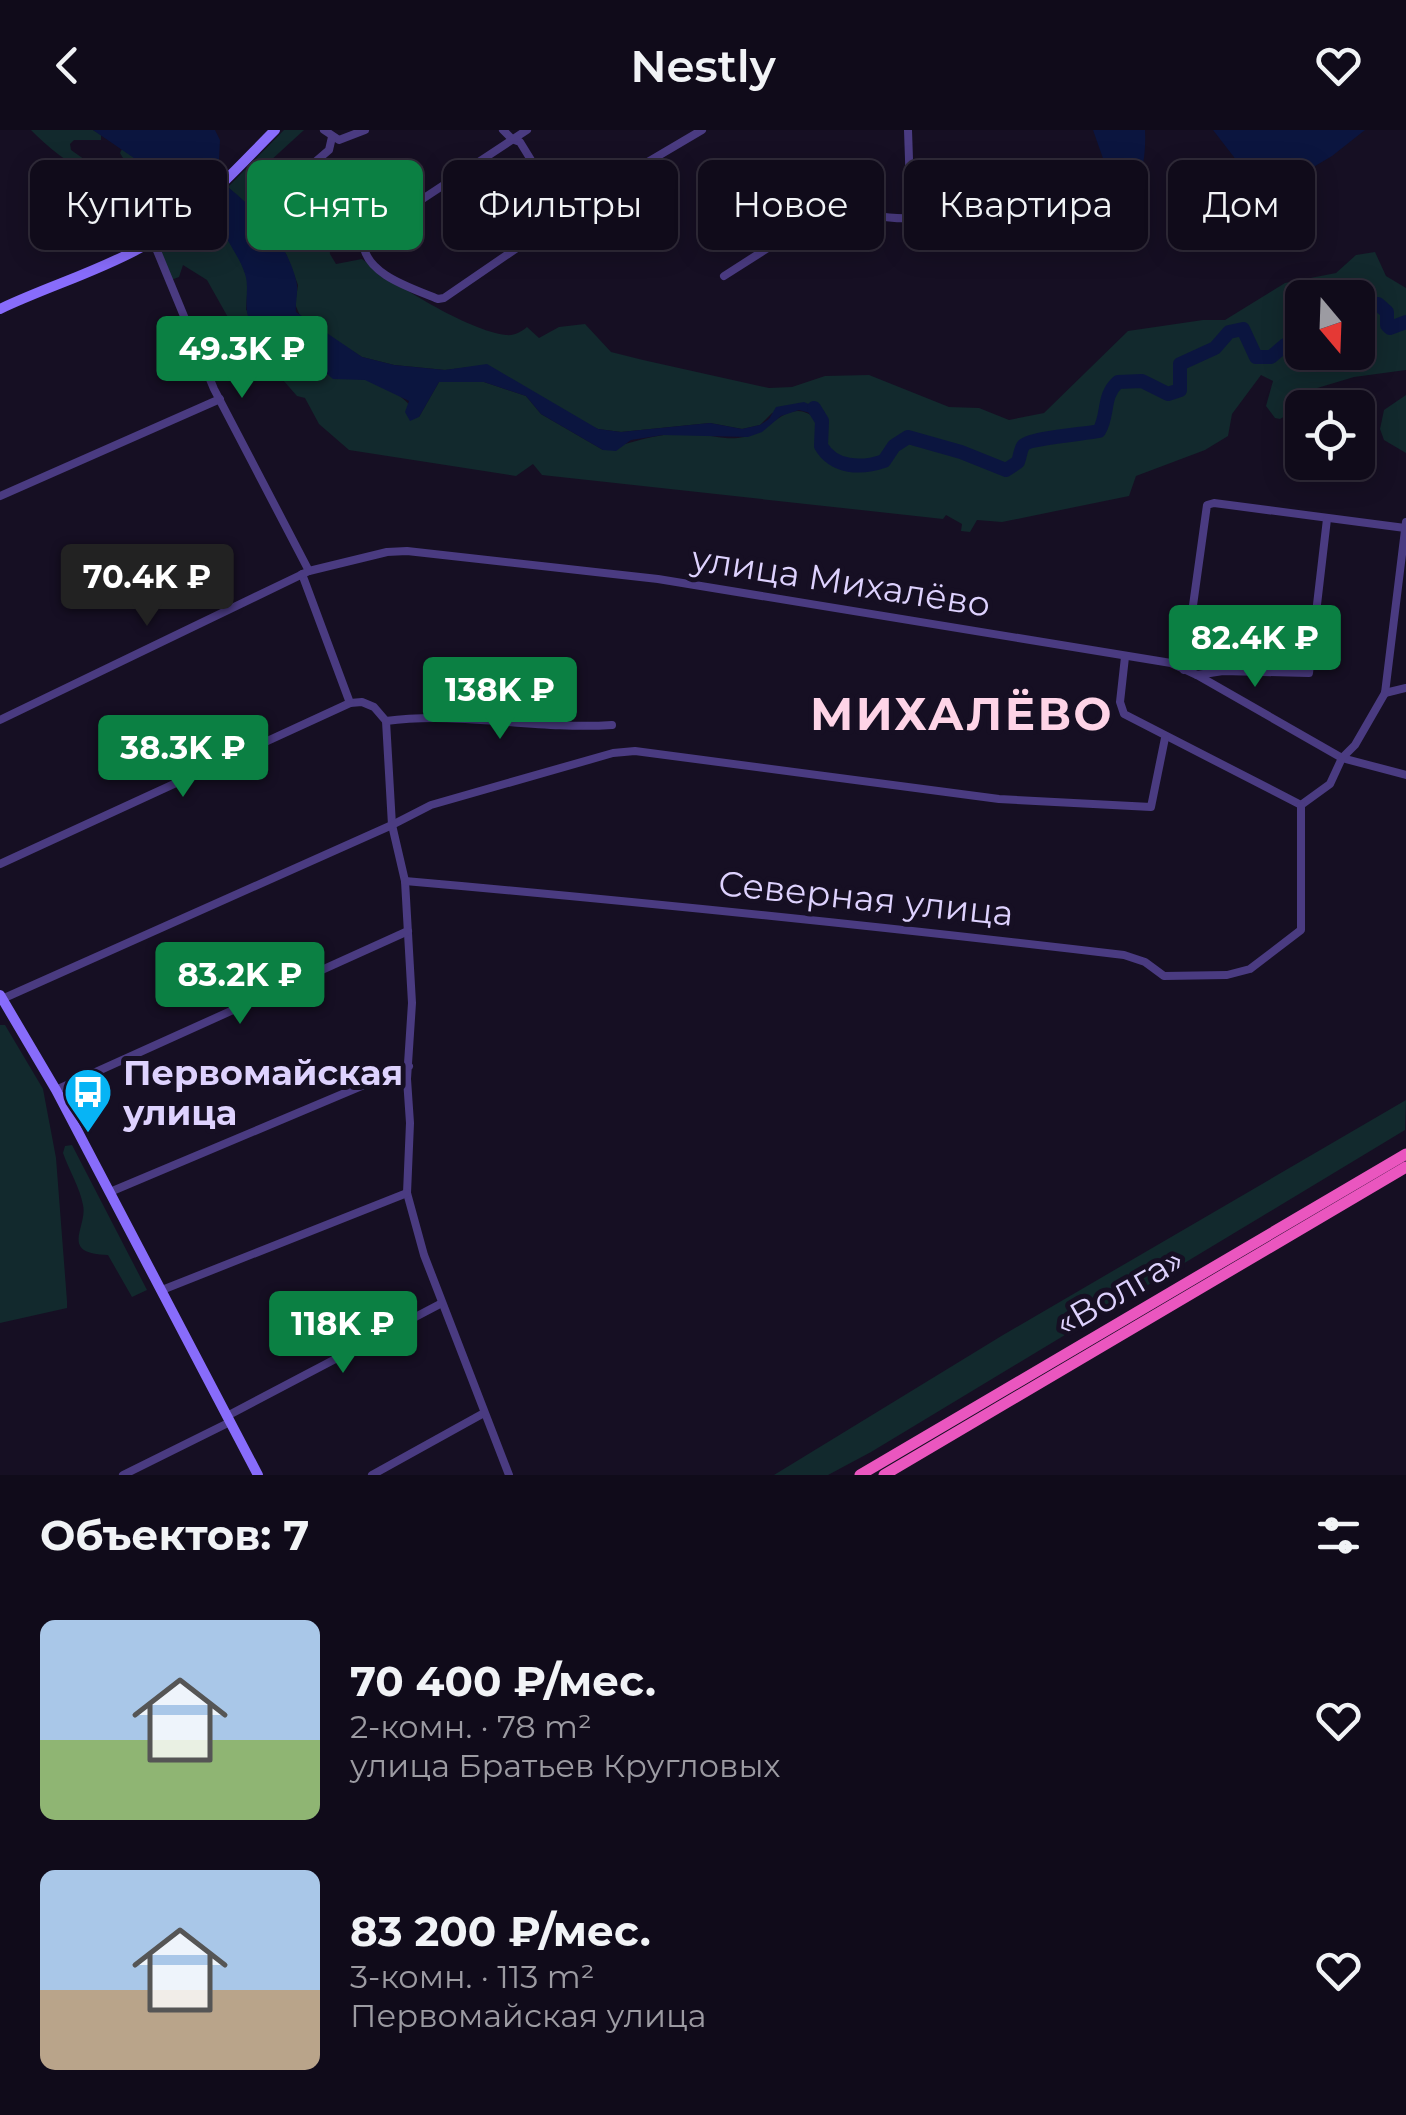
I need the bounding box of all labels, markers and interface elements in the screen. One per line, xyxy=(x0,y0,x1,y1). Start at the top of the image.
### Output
icon: back xyxy=(40,38,95,93)
text: Nestly xyxy=(630,38,776,93)
icon: heart xyxy=(1311,38,1366,93)
chip: Купить xyxy=(30,160,227,250)
chip: Снять xyxy=(247,160,423,250)
chip: Фильтры xyxy=(443,160,678,250)
chip: Новое xyxy=(698,160,884,250)
chip: Квартира xyxy=(904,160,1148,250)
chip: Дом xyxy=(1168,160,1315,250)
north arrow xyxy=(1285,280,1375,370)
map controls xyxy=(1285,280,1375,480)
pin: 49.3K ₽ xyxy=(150,316,334,401)
text: 49.3K ₽ xyxy=(178,329,306,368)
button: locate xyxy=(1285,390,1375,480)
street label: улица Михалёво xyxy=(688,536,993,626)
pin: 70.4K ₽ xyxy=(55,544,239,629)
text: 70.4K ₽ xyxy=(83,557,211,596)
pin: 82.4K ₽ xyxy=(1163,605,1347,690)
text: 82.4K ₽ xyxy=(1191,618,1319,657)
pin: 138K ₽ xyxy=(419,657,581,742)
text: 138K ₽ xyxy=(445,670,555,709)
district label: МИХАЛЁВО xyxy=(810,686,1114,741)
pin: 38.3K ₽ xyxy=(91,715,275,800)
text: 38.3K ₽ xyxy=(120,728,246,767)
street label: Северная улица xyxy=(716,861,1016,935)
pin: 83.2K ₽ xyxy=(148,942,332,1027)
text: 83.2K ₽ xyxy=(177,955,303,994)
place label: Первомайская улица xyxy=(122,1051,403,1134)
bus stop icon: Первомайская улица xyxy=(62,1066,114,1134)
street label: «Волга» xyxy=(1047,1237,1191,1345)
pin: 118K ₽ xyxy=(262,1291,424,1376)
text: 118K ₽ xyxy=(291,1304,395,1343)
icon: filters xyxy=(1311,1508,1366,1563)
text: Объектов: 7 xyxy=(40,1509,309,1561)
text: 70 400 ₽/мес. xyxy=(350,1655,656,1707)
icon: home xyxy=(120,1660,240,1780)
icon: heart xyxy=(1311,1693,1366,1748)
text: 2-комн. · 78 m² xyxy=(350,1707,592,1746)
text: улица Братьев Кругловых xyxy=(350,1746,780,1785)
text: 83 200 ₽/мес. xyxy=(350,1905,651,1957)
icon: home xyxy=(120,1910,240,2030)
icon: heart xyxy=(1311,1943,1366,1998)
text: 3-комн. · 113 m² xyxy=(350,1957,594,1996)
text: Первомайская улица xyxy=(350,1996,707,2035)

